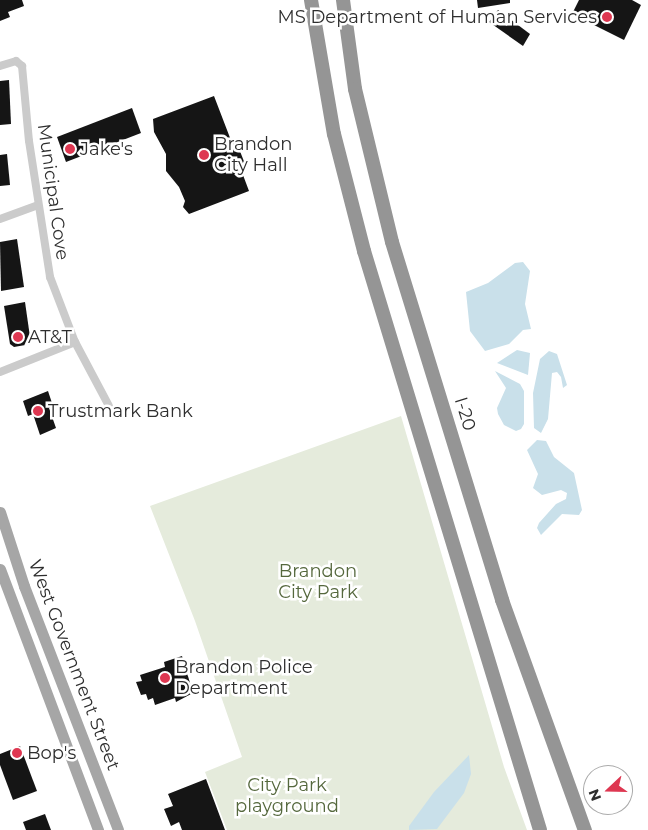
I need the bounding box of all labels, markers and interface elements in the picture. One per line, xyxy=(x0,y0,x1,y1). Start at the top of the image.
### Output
place label: MS Department of Human Services xyxy=(277,6,597,28)
marker: MS Department of Human Services xyxy=(601,11,613,23)
street label: Municipal Cove xyxy=(33,123,73,261)
place label: Brandon City Hall xyxy=(214,134,293,176)
place label: Jake's xyxy=(80,138,133,160)
marker: Jake's xyxy=(64,143,76,155)
marker: Brandon City Hall xyxy=(198,149,210,161)
place label: AT&T xyxy=(28,326,72,348)
marker: AT&T xyxy=(12,331,24,343)
street label: I-20 xyxy=(450,394,480,434)
place label: Trustmark Bank xyxy=(48,400,193,422)
marker: Trustmark Bank xyxy=(32,405,44,417)
street label: West Government Street xyxy=(24,557,124,773)
park label: Brandon City Park xyxy=(278,561,358,604)
place label: Brandon Police Department xyxy=(175,657,313,700)
marker: Brandon Police Department xyxy=(159,672,171,684)
place label: Bop's xyxy=(27,742,76,764)
marker: Bop's xyxy=(11,747,23,759)
north arrow xyxy=(583,765,633,815)
park label: City Park playground xyxy=(235,775,339,818)
text: N xyxy=(585,787,605,804)

